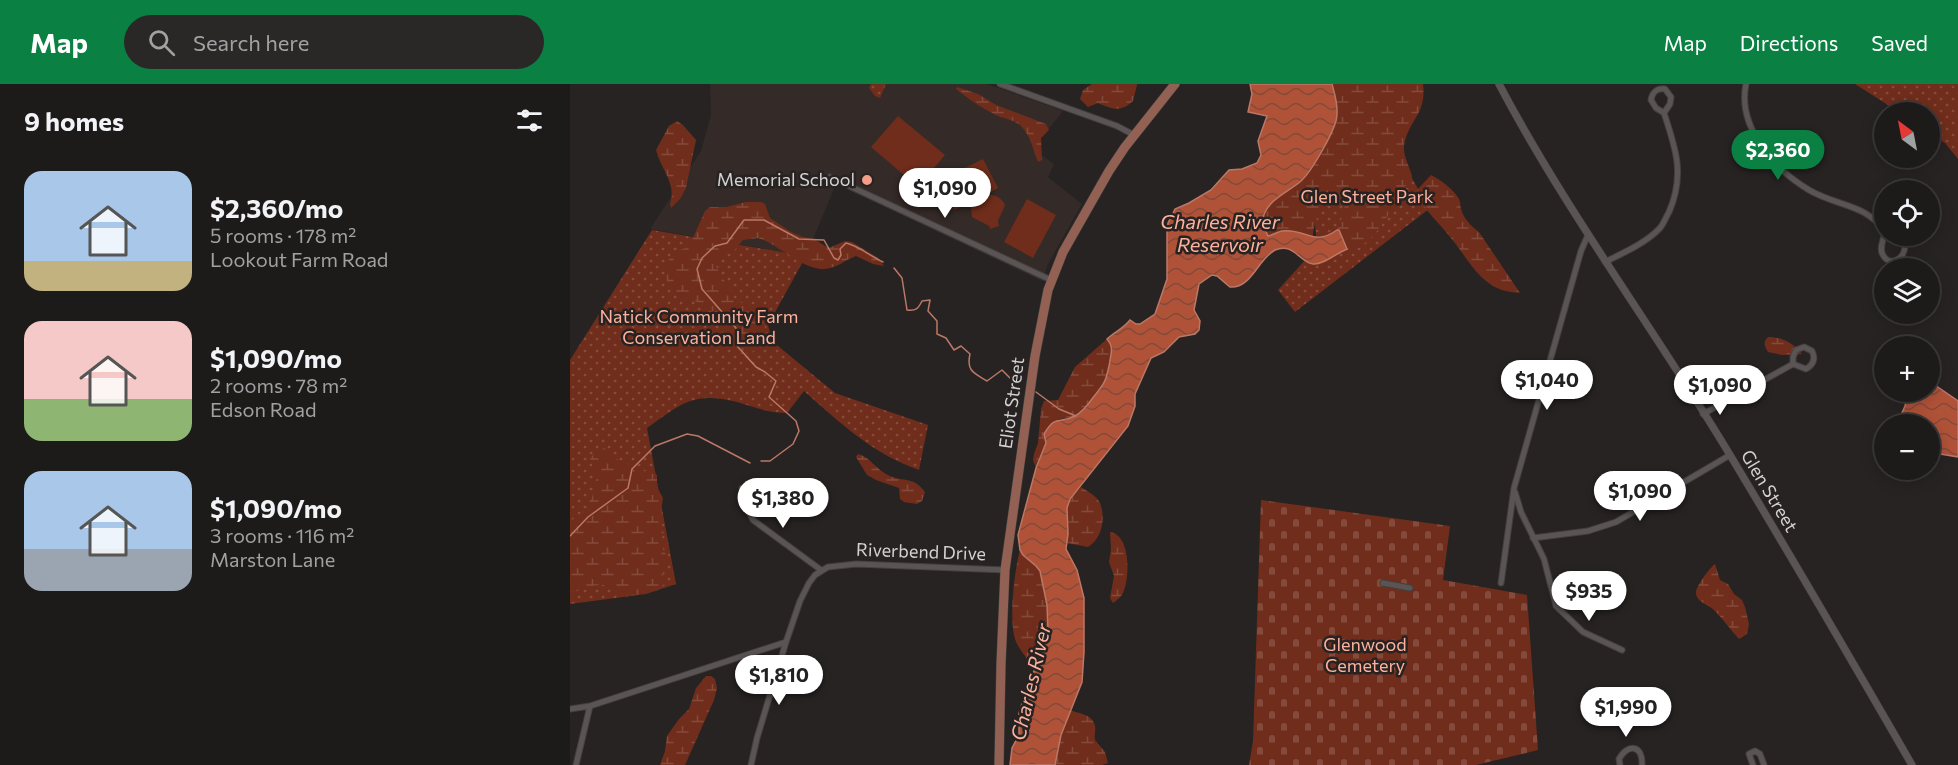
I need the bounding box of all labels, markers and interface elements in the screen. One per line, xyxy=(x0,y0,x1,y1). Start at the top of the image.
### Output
search box xyxy=(124,15,544,69)
text: Map xyxy=(30,25,88,59)
icon: search xyxy=(145,26,178,59)
text: Search here xyxy=(193,29,309,56)
text: Map xyxy=(1664,30,1707,55)
text: Directions xyxy=(1740,30,1838,55)
text: Saved xyxy=(1871,30,1928,55)
north arrow xyxy=(1874,102,1940,168)
map controls xyxy=(1874,102,1940,480)
icon: filters xyxy=(513,104,546,137)
text: 9 homes xyxy=(24,105,124,136)
pin: $2,360 xyxy=(1729,130,1827,181)
text: $2,360 xyxy=(1745,137,1811,161)
place label: Memorial School xyxy=(717,168,855,190)
pin: $1,090 xyxy=(896,168,994,219)
marker: Memorial School xyxy=(860,173,874,187)
text: $1,090 xyxy=(913,175,977,199)
button: locate xyxy=(1874,180,1940,246)
park label: Glen Street Park xyxy=(1300,185,1434,207)
text: $2,360/mo xyxy=(210,192,343,223)
icon: home xyxy=(72,195,144,267)
water label: Charles River Reservoir xyxy=(1160,209,1281,256)
text: 5 rooms · 178 m² xyxy=(210,223,356,247)
text: Lookout Farm Road xyxy=(210,247,388,271)
button: layers xyxy=(1874,258,1940,324)
park label: Natick Community Farm Conservation Land xyxy=(599,305,799,348)
button: + xyxy=(1874,336,1940,402)
text: $1,090/mo xyxy=(210,342,342,373)
icon: home xyxy=(72,345,144,417)
street label: Eliot Street xyxy=(994,356,1028,450)
pin: $1,040 xyxy=(1498,360,1596,411)
pin: $1,090 xyxy=(1671,365,1769,416)
text: $1,040 xyxy=(1515,367,1579,391)
text: $1,090 xyxy=(1688,372,1752,396)
text: 2 rooms · 78 m² xyxy=(210,373,347,397)
text: Edson Road xyxy=(210,397,316,421)
button: − xyxy=(1874,414,1940,480)
street label: Glen Street xyxy=(1737,445,1803,536)
pin: $1,090 xyxy=(1591,471,1689,522)
pin: $1,380 xyxy=(734,478,832,529)
text: $1,090 xyxy=(1608,478,1672,502)
text: $1,380 xyxy=(752,485,814,509)
text: $1,090/mo xyxy=(210,492,342,523)
icon: home xyxy=(72,495,144,567)
text: 3 rooms · 116 m² xyxy=(210,523,354,547)
street label: Riverbend Drive xyxy=(856,538,986,564)
text: Marston Lane xyxy=(210,547,335,571)
pin: $935 xyxy=(1553,571,1625,622)
text: $935 xyxy=(1565,578,1613,602)
water label: Charles River xyxy=(1005,620,1055,743)
park label: Glenwood Cemetery xyxy=(1323,633,1407,676)
pin: $1,810 xyxy=(730,655,828,706)
text: $1,810 xyxy=(749,662,809,686)
pin: $1,990 xyxy=(1577,687,1675,738)
text: $1,990 xyxy=(1594,694,1658,718)

